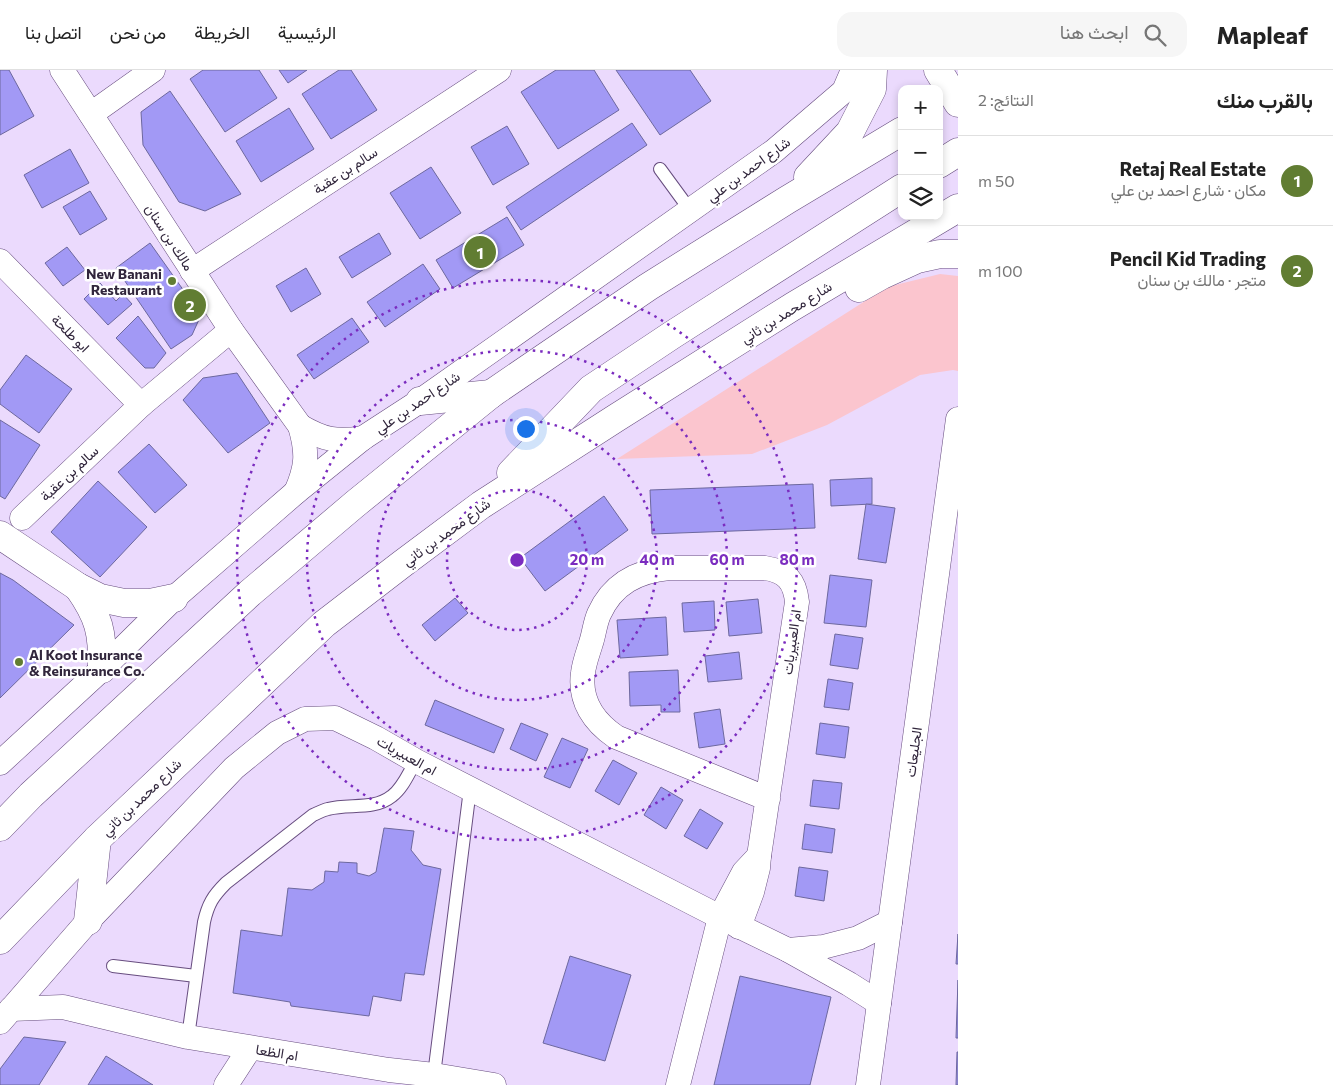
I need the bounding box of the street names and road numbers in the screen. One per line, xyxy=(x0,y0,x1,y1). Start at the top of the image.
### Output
street label: شارع احمد بن علي xyxy=(703,133,796,208)
street label: سالم بن عقبة xyxy=(310,143,381,198)
street label: مالك بن سنان xyxy=(141,200,198,274)
street label: شارع محمد بن ثاني xyxy=(737,277,837,350)
street label: ابو طلحة xyxy=(48,310,94,356)
street label: شارع احمد بن علي xyxy=(371,367,465,440)
street label: سالم بن عقبة xyxy=(36,442,102,505)
street label: شارع محمد بن ثاني xyxy=(399,494,496,573)
street label: ام العبيريات xyxy=(778,608,805,676)
street label: الجليعات xyxy=(901,726,926,778)
street label: ام العبيريات xyxy=(374,732,440,779)
street label: شارع محمد بن ثاني xyxy=(98,755,187,842)
street label: ام الظعا xyxy=(254,1040,299,1065)

